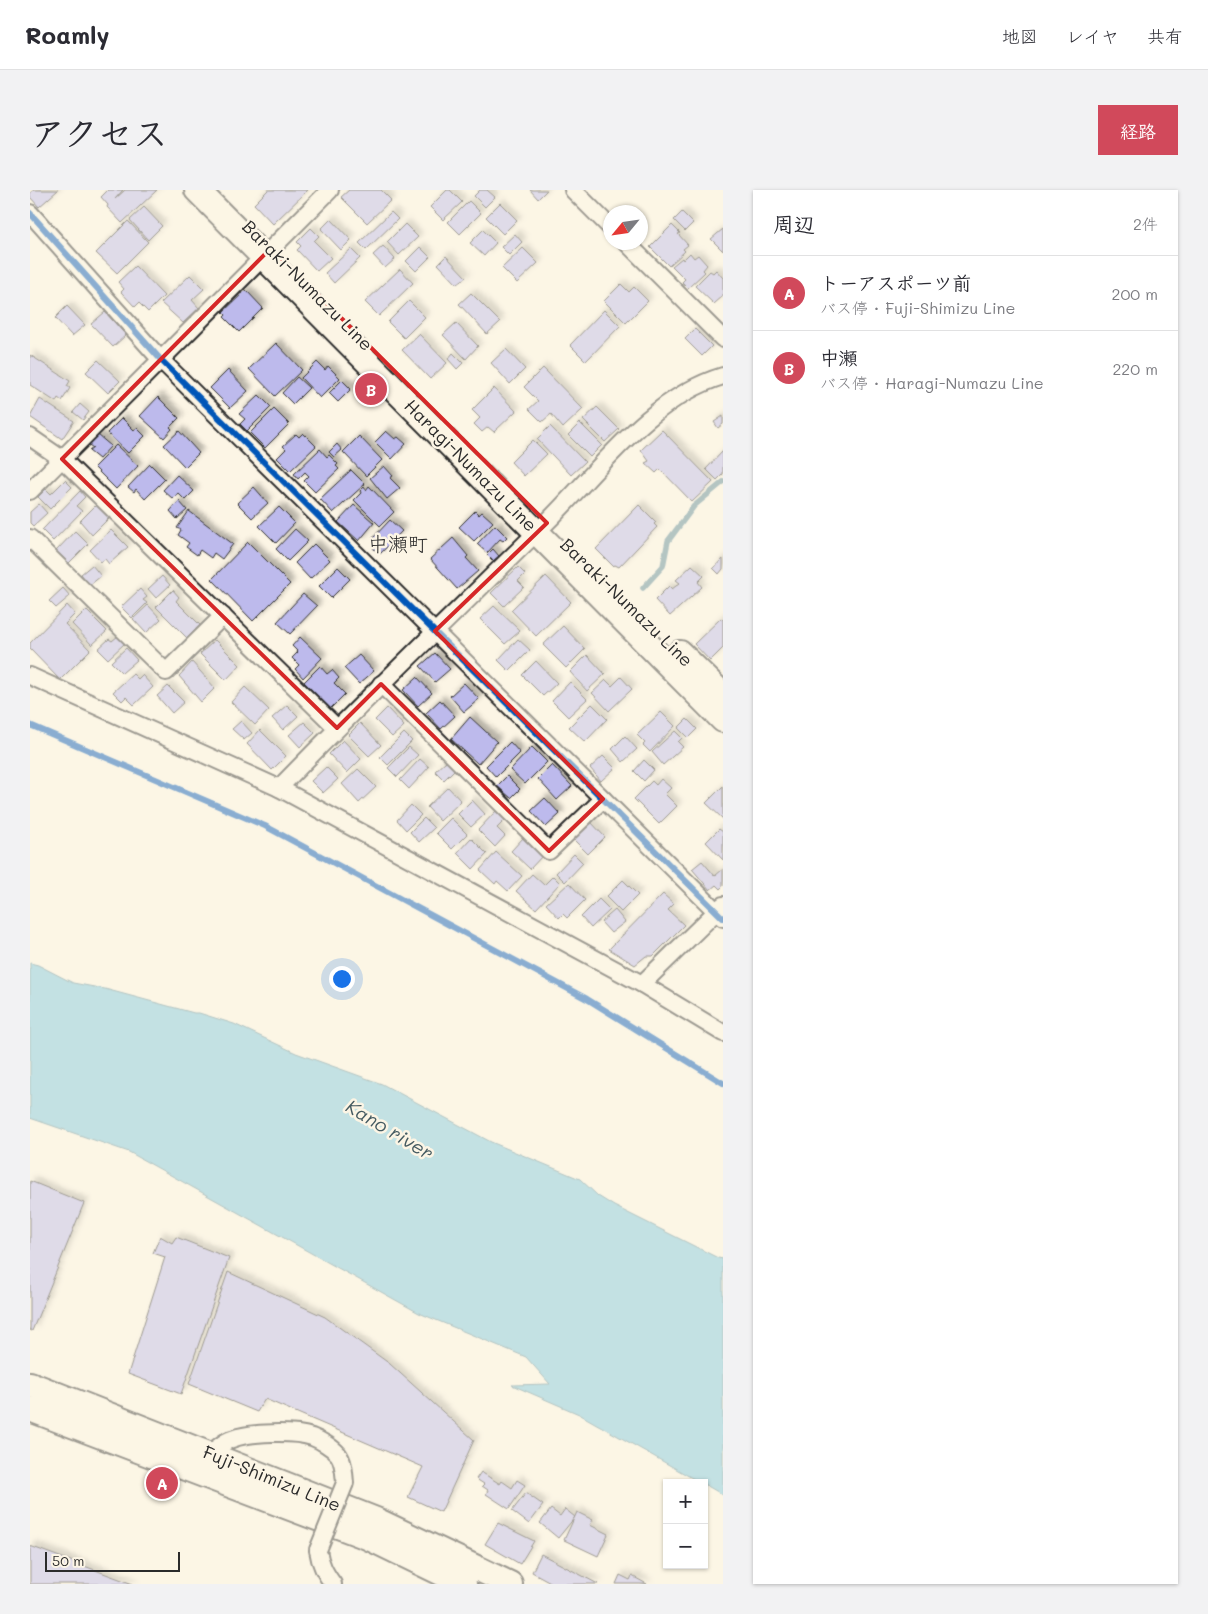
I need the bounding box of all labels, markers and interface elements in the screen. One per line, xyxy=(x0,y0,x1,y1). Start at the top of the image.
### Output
text: Roamly xyxy=(25,19,109,50)
text: 地図 xyxy=(1002,24,1038,48)
text: レイヤ xyxy=(1066,24,1119,48)
text: 共有 xyxy=(1147,24,1183,48)
button: 経路 xyxy=(1098,105,1178,155)
text: アクセス xyxy=(30,109,168,155)
north arrow xyxy=(603,205,648,250)
text: 周辺 xyxy=(773,210,815,237)
text: 2件 xyxy=(1133,213,1158,234)
street label: Baraki-Numazu Line xyxy=(237,214,379,356)
text: トーアスポーツ前 xyxy=(820,270,971,295)
text: A xyxy=(783,283,795,304)
text: 200 m xyxy=(1111,283,1158,304)
text: バス停 · Fuji-Shimizu Line xyxy=(820,297,1015,318)
text: 中瀬 xyxy=(820,345,858,370)
text: B xyxy=(784,358,794,379)
text: 220 m xyxy=(1112,358,1158,379)
pin: B xyxy=(355,370,387,408)
text: バス停 · Haragi-Numazu Line xyxy=(820,372,1044,393)
street label: Haragi-Numazu Line xyxy=(399,393,543,537)
district label: 中瀬町 xyxy=(368,530,428,556)
street label: Baraki-Numazu Line xyxy=(555,532,699,672)
your location xyxy=(329,966,355,992)
water label: Kano river xyxy=(342,1093,438,1165)
street label: Fuji-Shimizu Line xyxy=(200,1439,344,1517)
pin: A xyxy=(146,1464,178,1502)
map controls xyxy=(663,1479,708,1569)
button: + xyxy=(663,1479,708,1524)
button: − xyxy=(663,1524,708,1569)
scale bar xyxy=(45,1549,180,1572)
text: 50 m xyxy=(52,1551,84,1570)

